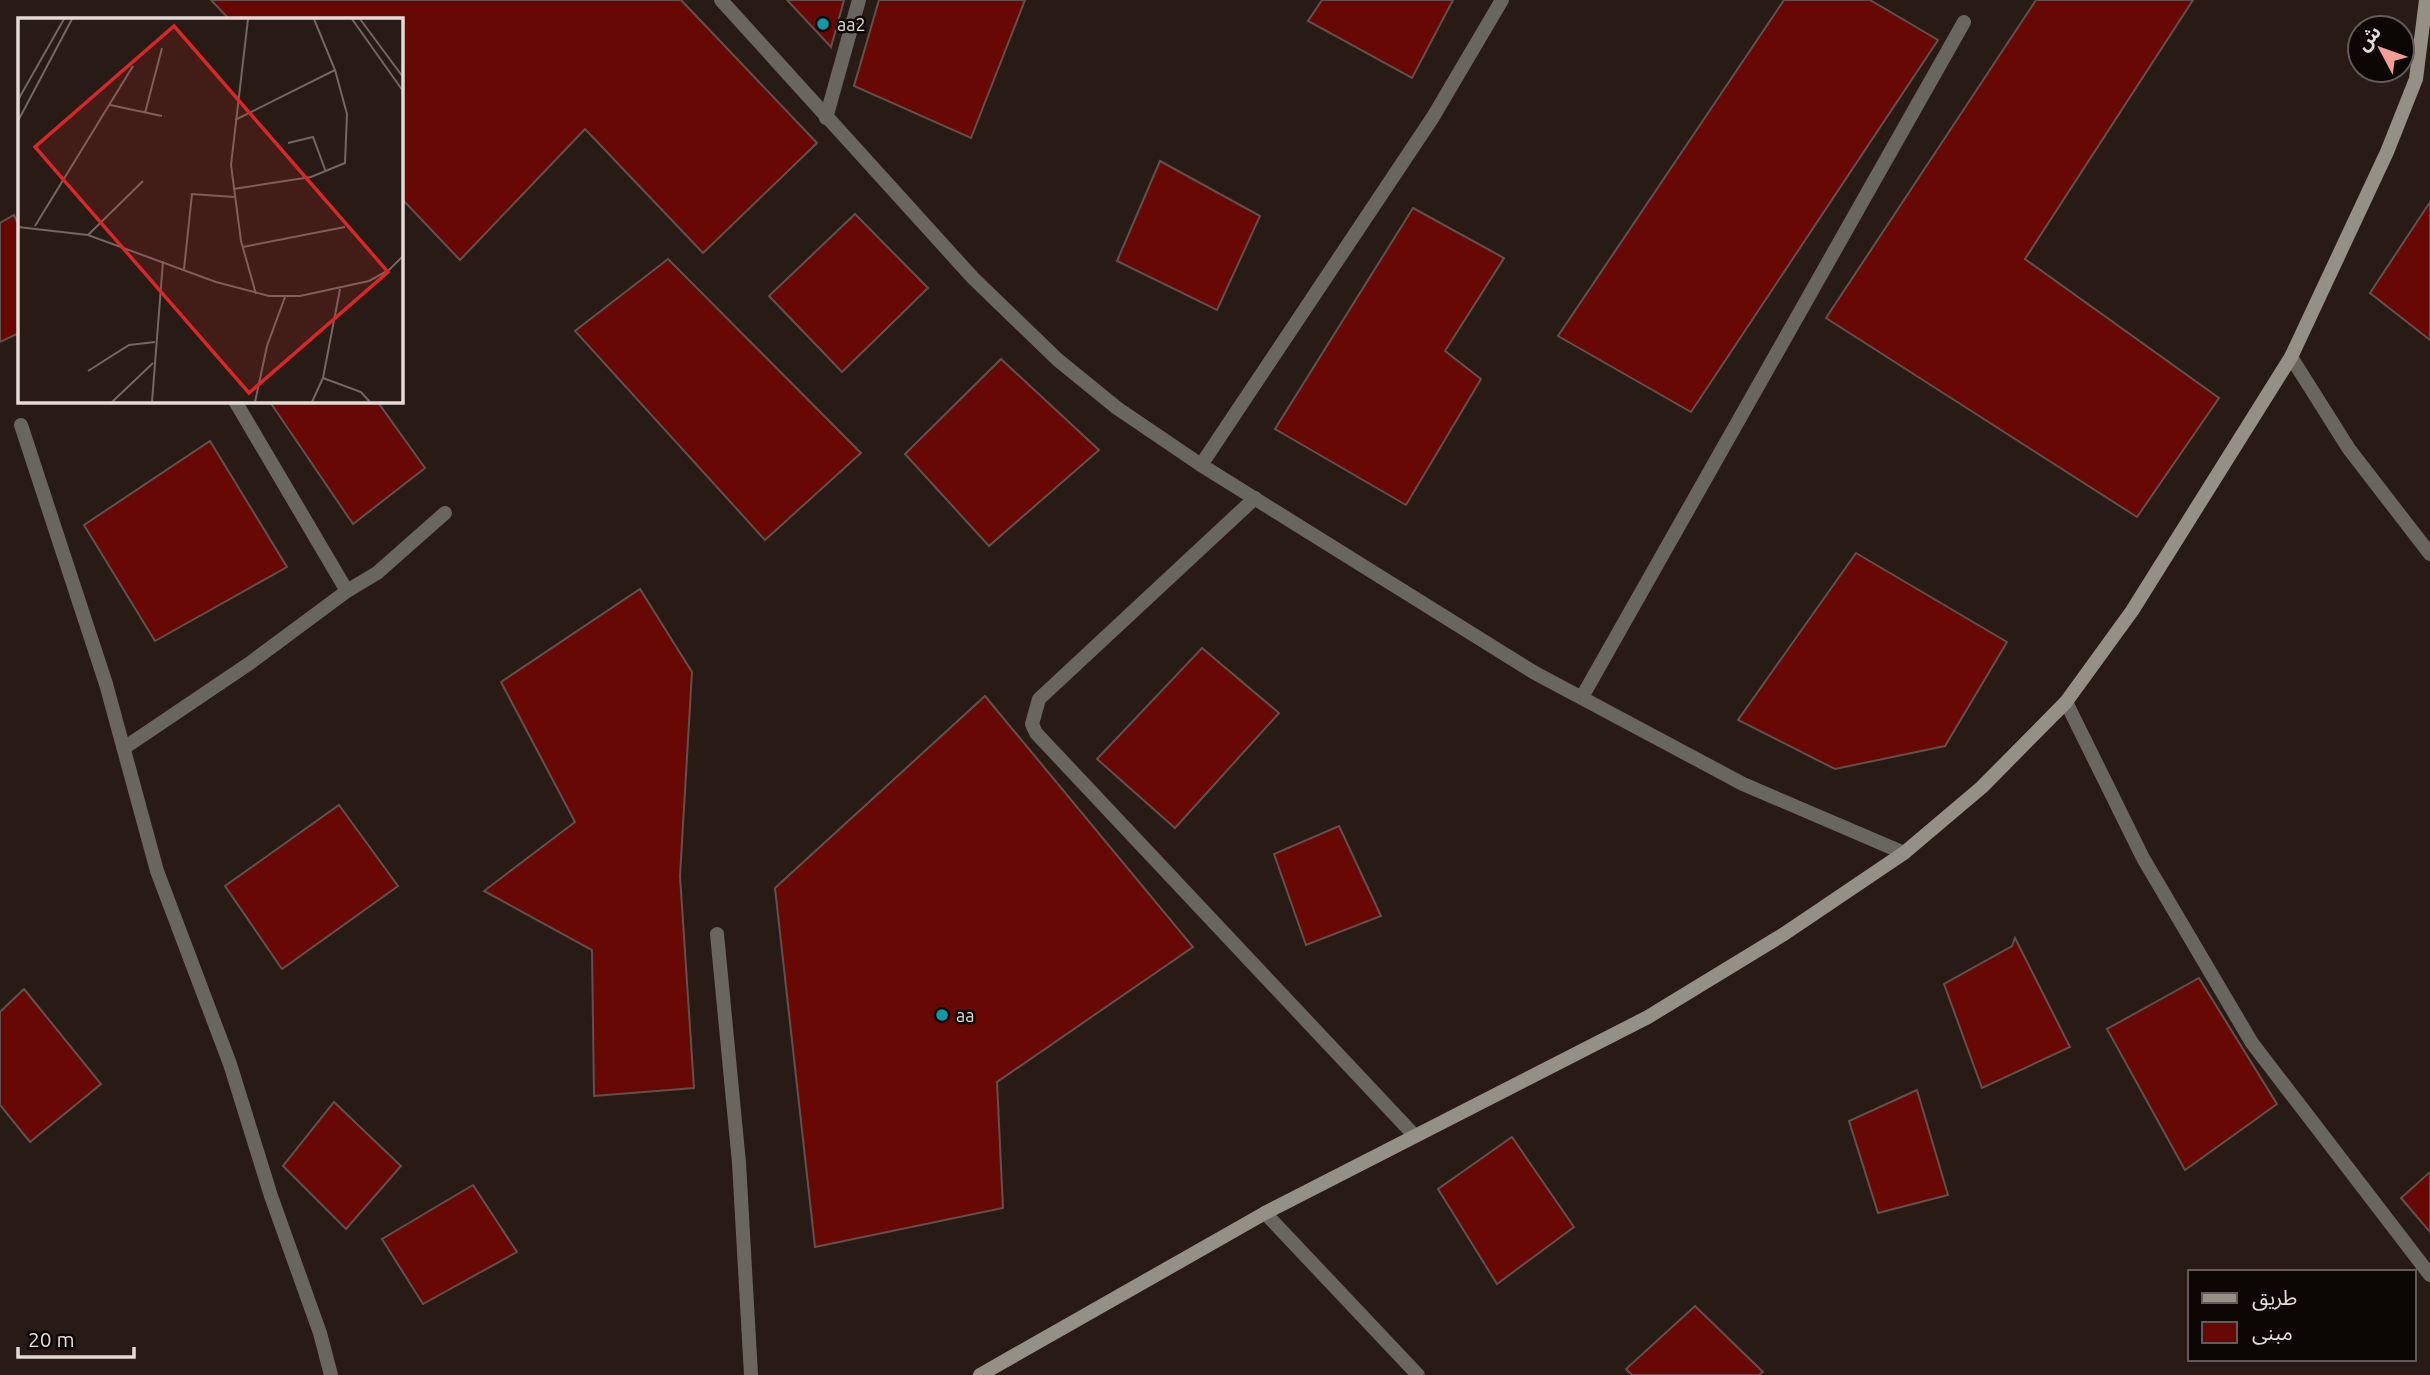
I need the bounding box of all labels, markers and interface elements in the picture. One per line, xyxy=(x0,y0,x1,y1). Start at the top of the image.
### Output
place label: aa2 xyxy=(837,14,866,34)
north arrow xyxy=(2346,14,2416,84)
marker: aa2 xyxy=(815,16,831,32)
inset map xyxy=(18,18,402,402)
text: ش xyxy=(2351,21,2385,55)
place label: aa xyxy=(956,1005,975,1025)
marker: aa xyxy=(934,1007,950,1023)
legend xyxy=(2188,1270,2416,1361)
text: طريق xyxy=(2252,1285,2297,1311)
scale bar xyxy=(18,1316,133,1360)
text: مبنى xyxy=(2252,1320,2293,1345)
text: 20 m xyxy=(28,1327,75,1351)

